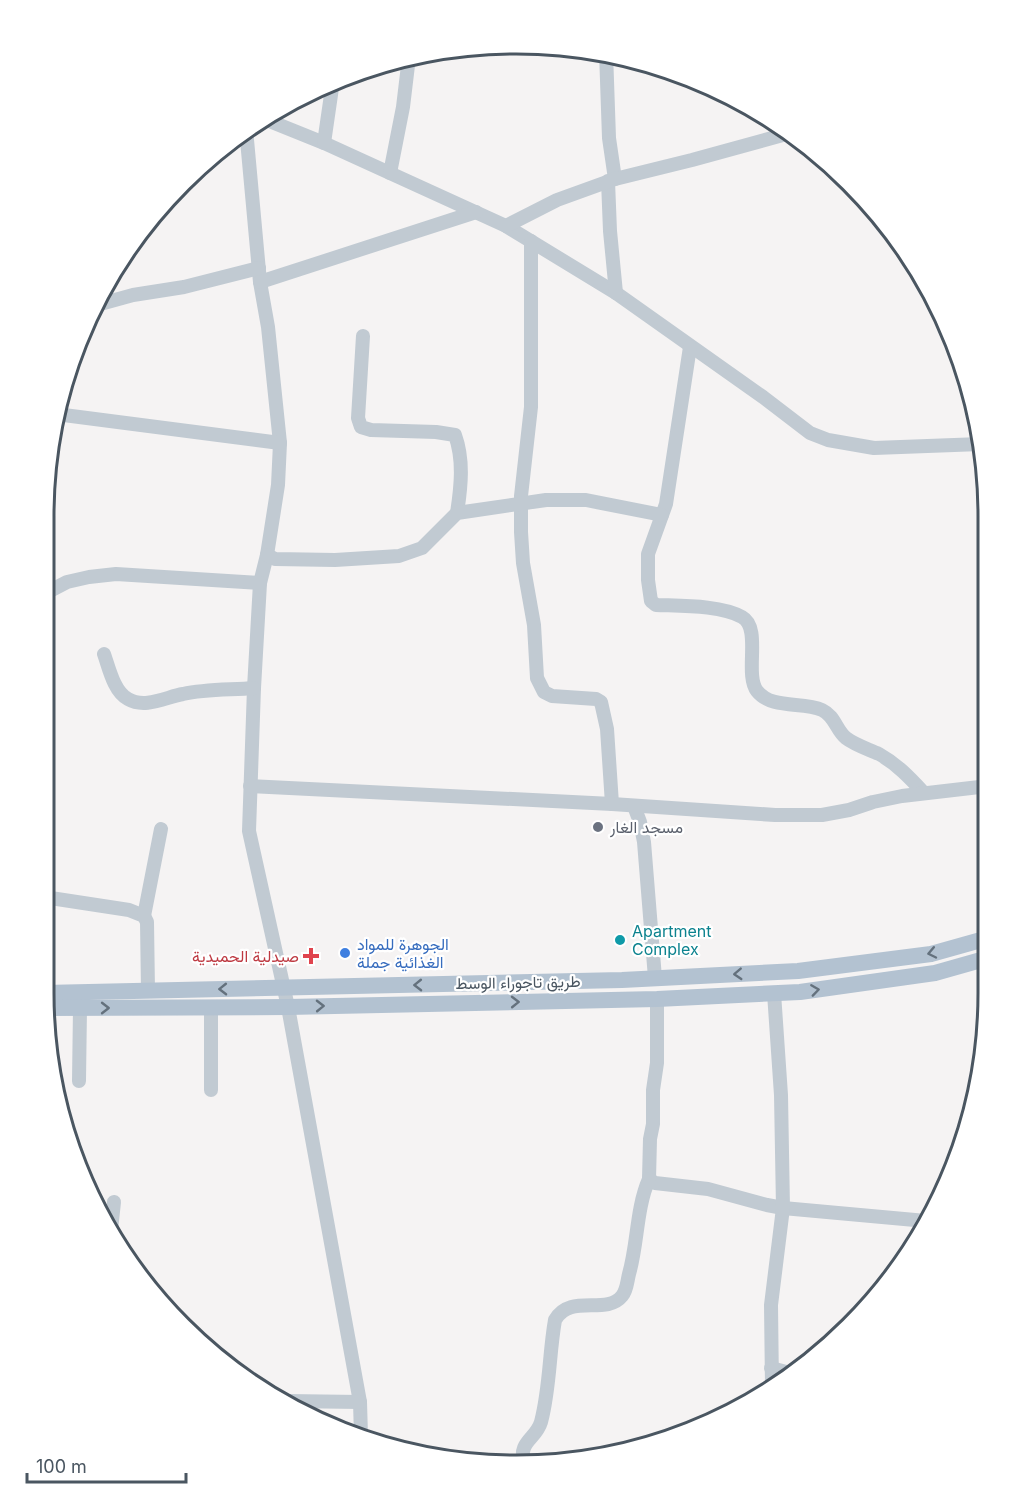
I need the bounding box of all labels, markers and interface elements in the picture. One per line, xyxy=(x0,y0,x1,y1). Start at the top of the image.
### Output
place label: مسجد الغار xyxy=(609,817,683,838)
marker: مسجد الغار xyxy=(591,820,605,834)
place label: Apartment Complex xyxy=(632,921,712,959)
marker: Apartment Complex xyxy=(613,933,627,947)
place label: الجوهرة للمواد الغذائية جملة xyxy=(357,934,449,972)
place label: صيدلية الحميدية xyxy=(192,946,299,966)
marker: الجوهرة للمواد الغذائية جملة xyxy=(338,946,352,960)
one-way arrow xyxy=(927,946,937,959)
marker: صيدلية الحميدية xyxy=(304,949,318,963)
one-way arrow xyxy=(734,967,743,980)
street label: طريق تاجوراء الوسط xyxy=(455,971,581,994)
one-way arrow xyxy=(413,978,422,991)
one-way arrow xyxy=(218,983,227,995)
one-way arrow xyxy=(810,984,820,996)
one-way arrow xyxy=(511,995,520,1008)
one-way arrow xyxy=(316,1000,325,1012)
one-way arrow xyxy=(100,1002,109,1014)
scale bar xyxy=(27,1446,186,1484)
text: 100 m xyxy=(36,1456,87,1477)

